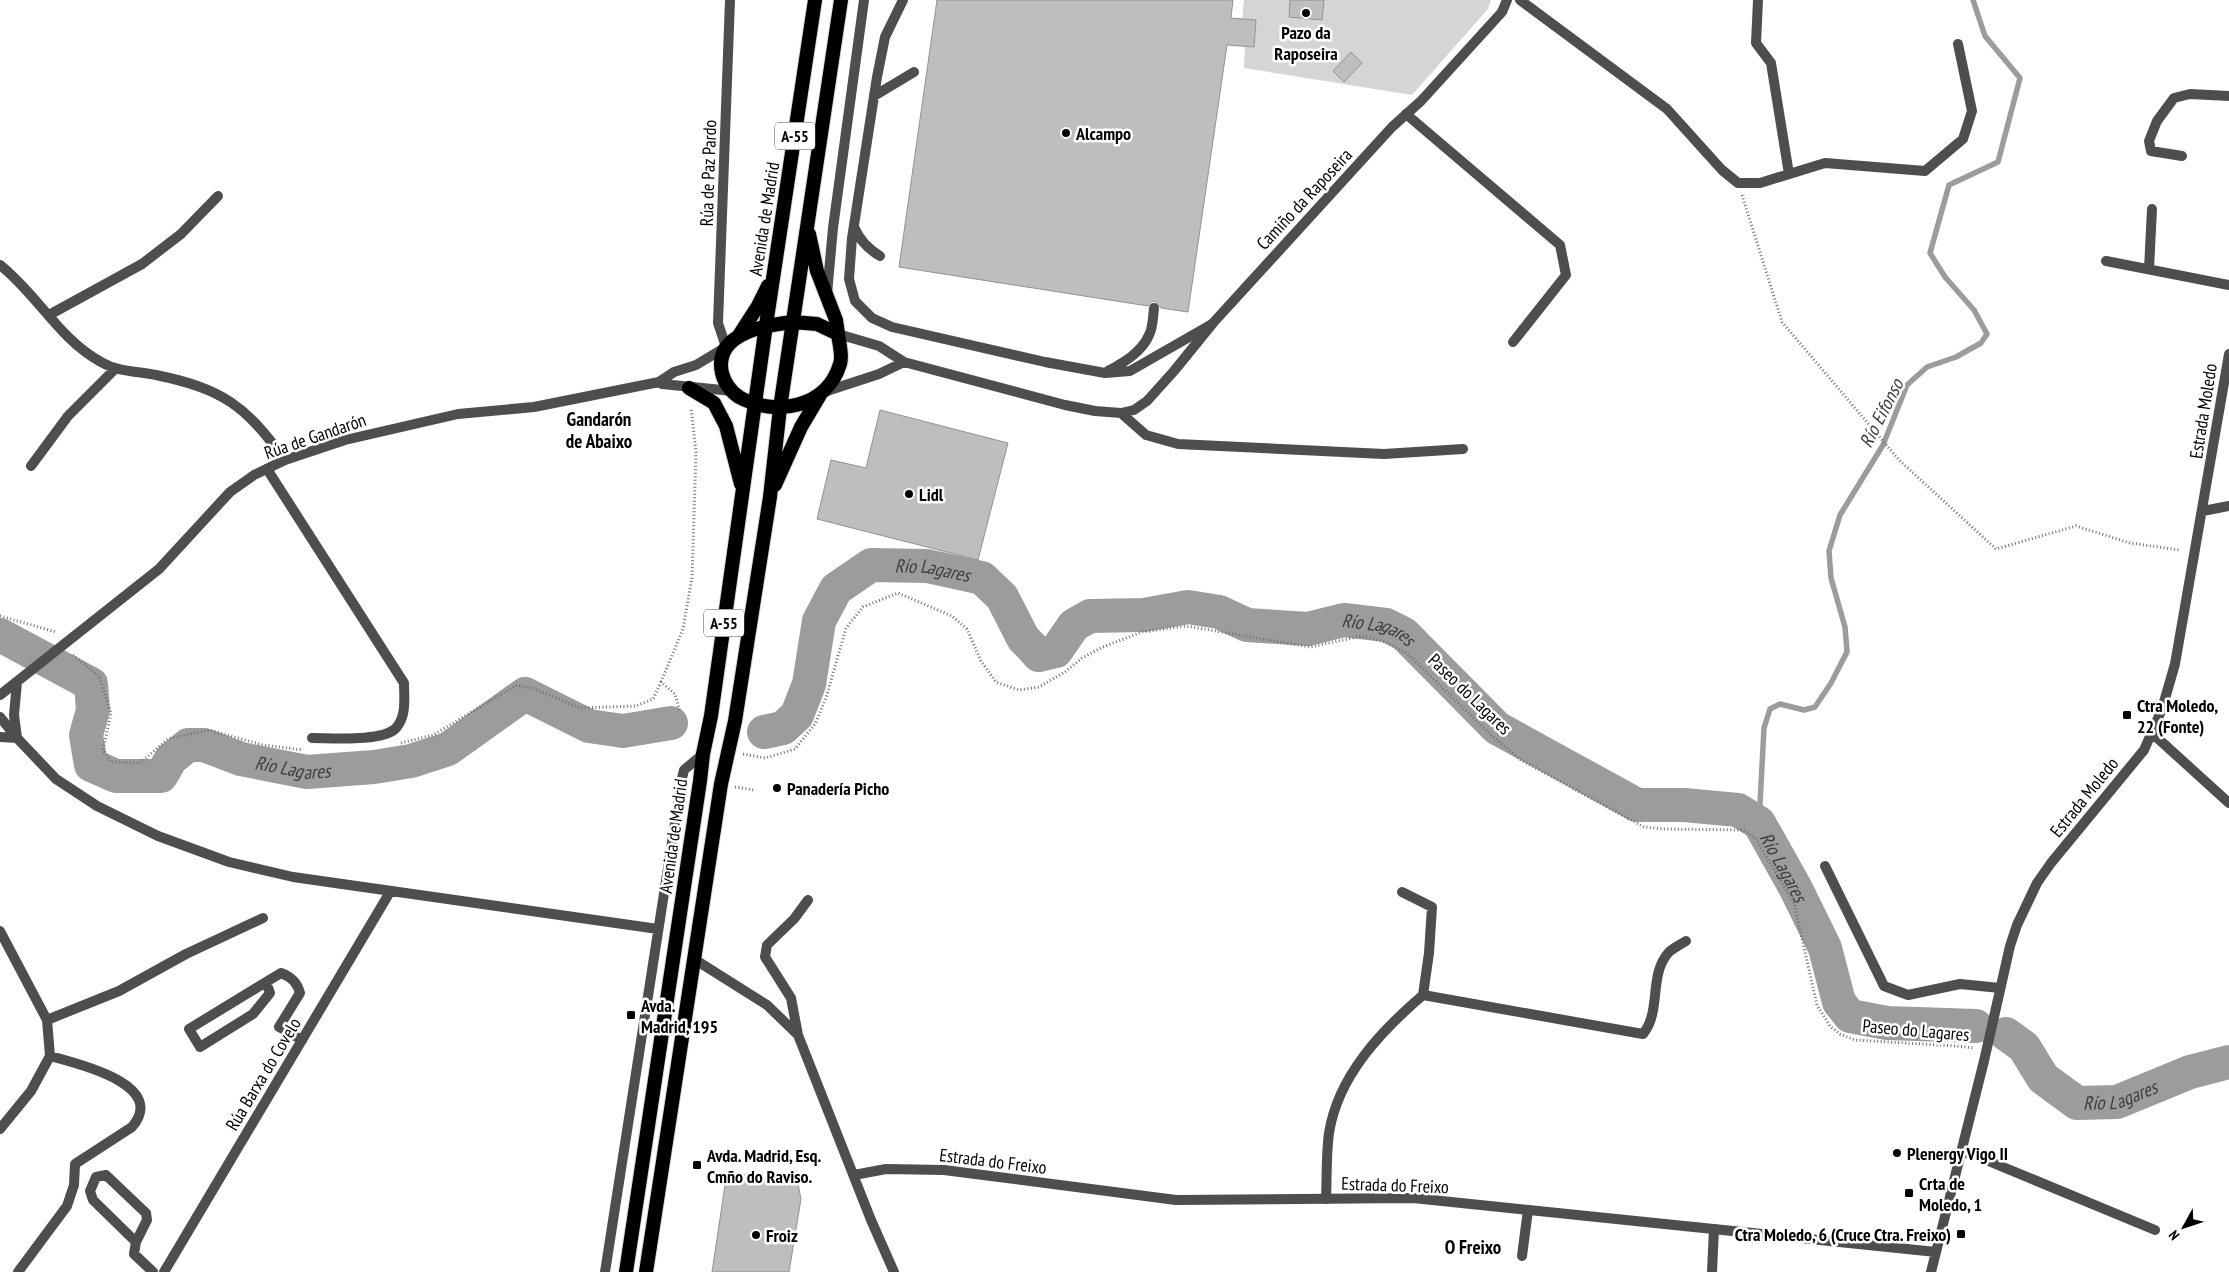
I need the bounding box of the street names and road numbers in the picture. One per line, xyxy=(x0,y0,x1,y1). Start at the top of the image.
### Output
street label: Rúa de Paz Pardo xyxy=(695,119,721,227)
road number: A-55 xyxy=(775,122,815,150)
street label: Camiño da Raposeira xyxy=(1251,144,1357,254)
street label: Avenida de Madrid xyxy=(744,160,784,278)
street label: Estrada Moledo xyxy=(2184,362,2222,460)
street label: Rúa de Gandarón xyxy=(261,408,369,464)
road number: A-55 xyxy=(704,610,744,636)
street label: Paseo do Lagares xyxy=(1424,649,1516,739)
street label: Estrada Moledo xyxy=(2045,752,2123,842)
street label: Avenida de Madrid xyxy=(654,777,692,895)
street label: Rúa Barxa do Covelo xyxy=(220,1013,306,1135)
street label: Paseo do Lagares xyxy=(1862,1014,1970,1046)
street label: Estrada do Freixo xyxy=(938,1143,1048,1179)
street label: Estrada do Freixo xyxy=(1341,1172,1449,1198)

